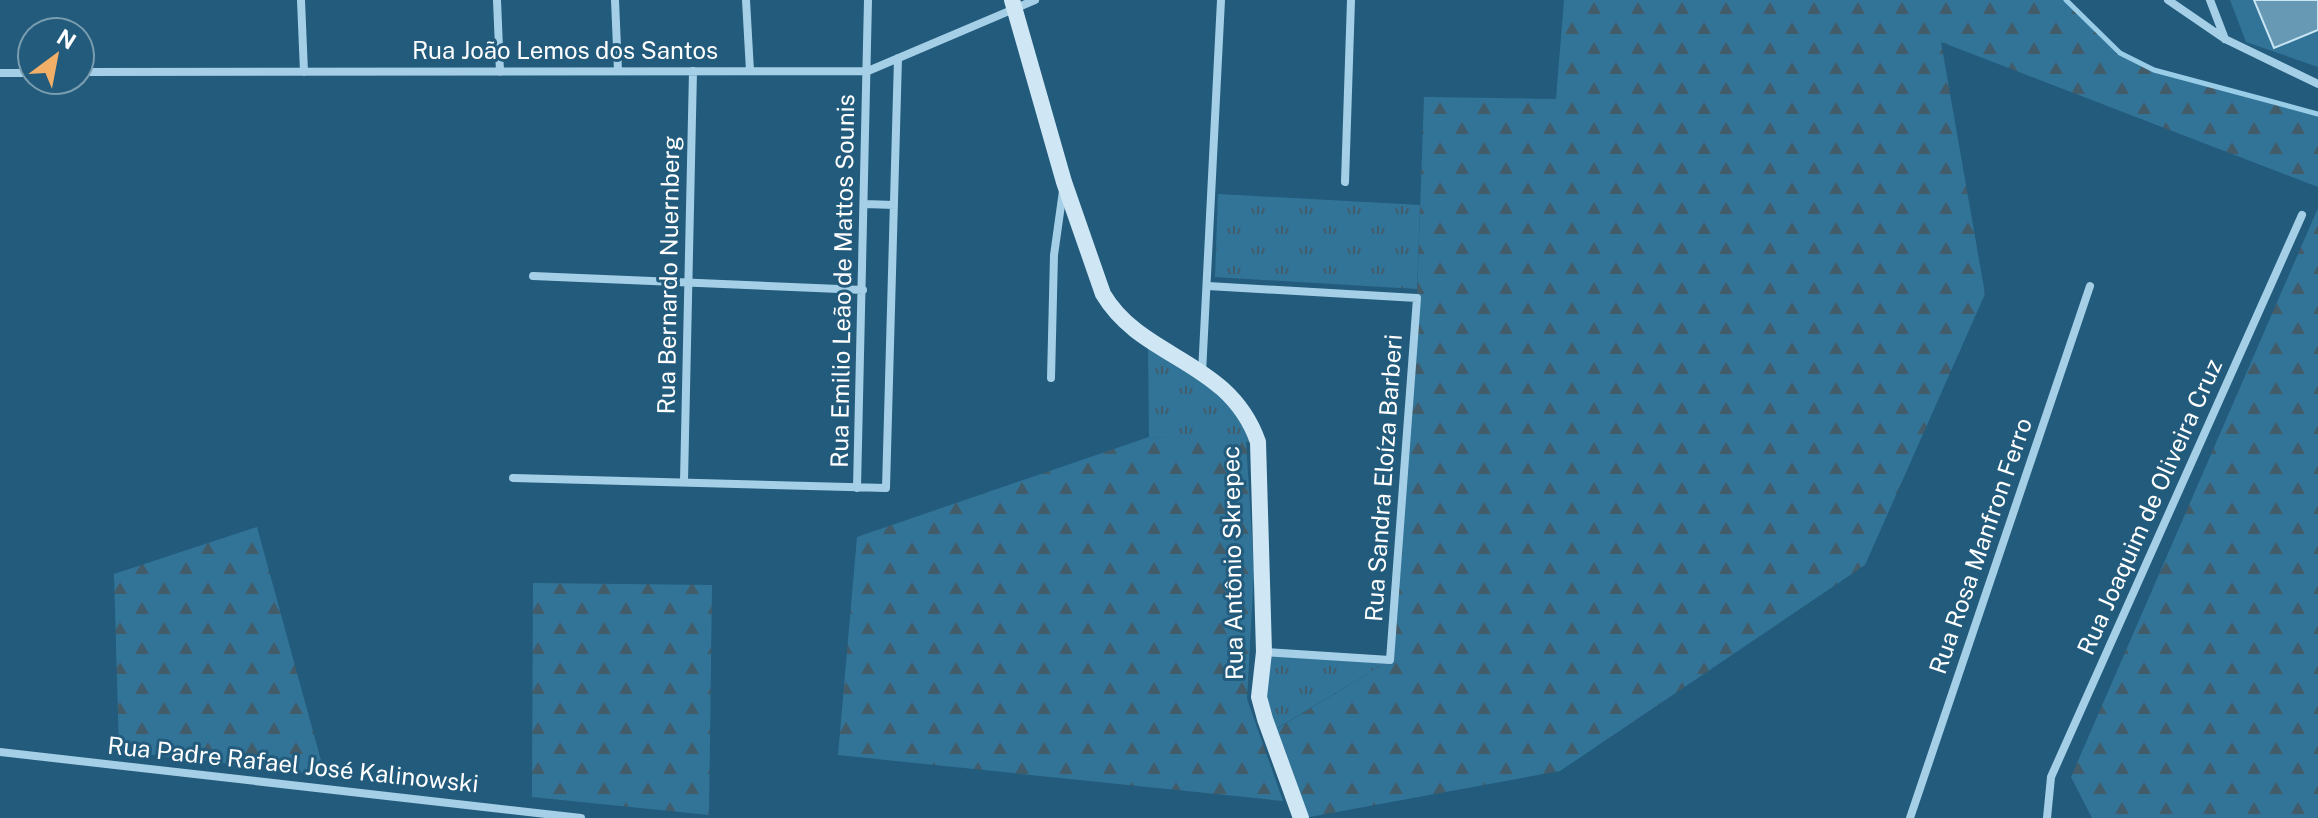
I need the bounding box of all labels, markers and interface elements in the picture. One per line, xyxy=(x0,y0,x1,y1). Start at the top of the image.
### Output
north arrow xyxy=(16,16,96,96)
text: N xyxy=(52,23,81,55)
street label: Rua João Lemos dos Santos xyxy=(412,36,718,64)
street label: Rua Emilio Leão de Mattos Sounis xyxy=(825,94,859,468)
street label: Rua Bernardo Nuernberg xyxy=(652,135,684,415)
street label: Rua Sandra Eloíza Barberi xyxy=(1359,333,1407,623)
street label: Rua Joaquim de Oliveira Cruz xyxy=(2071,354,2227,659)
street label: Rua Rosa Manfron Ferro xyxy=(1923,414,2037,677)
street label: Rua Antônio Skrepec xyxy=(1216,446,1248,680)
street label: Rua Padre Rafael José Kalinowski xyxy=(106,731,480,797)

